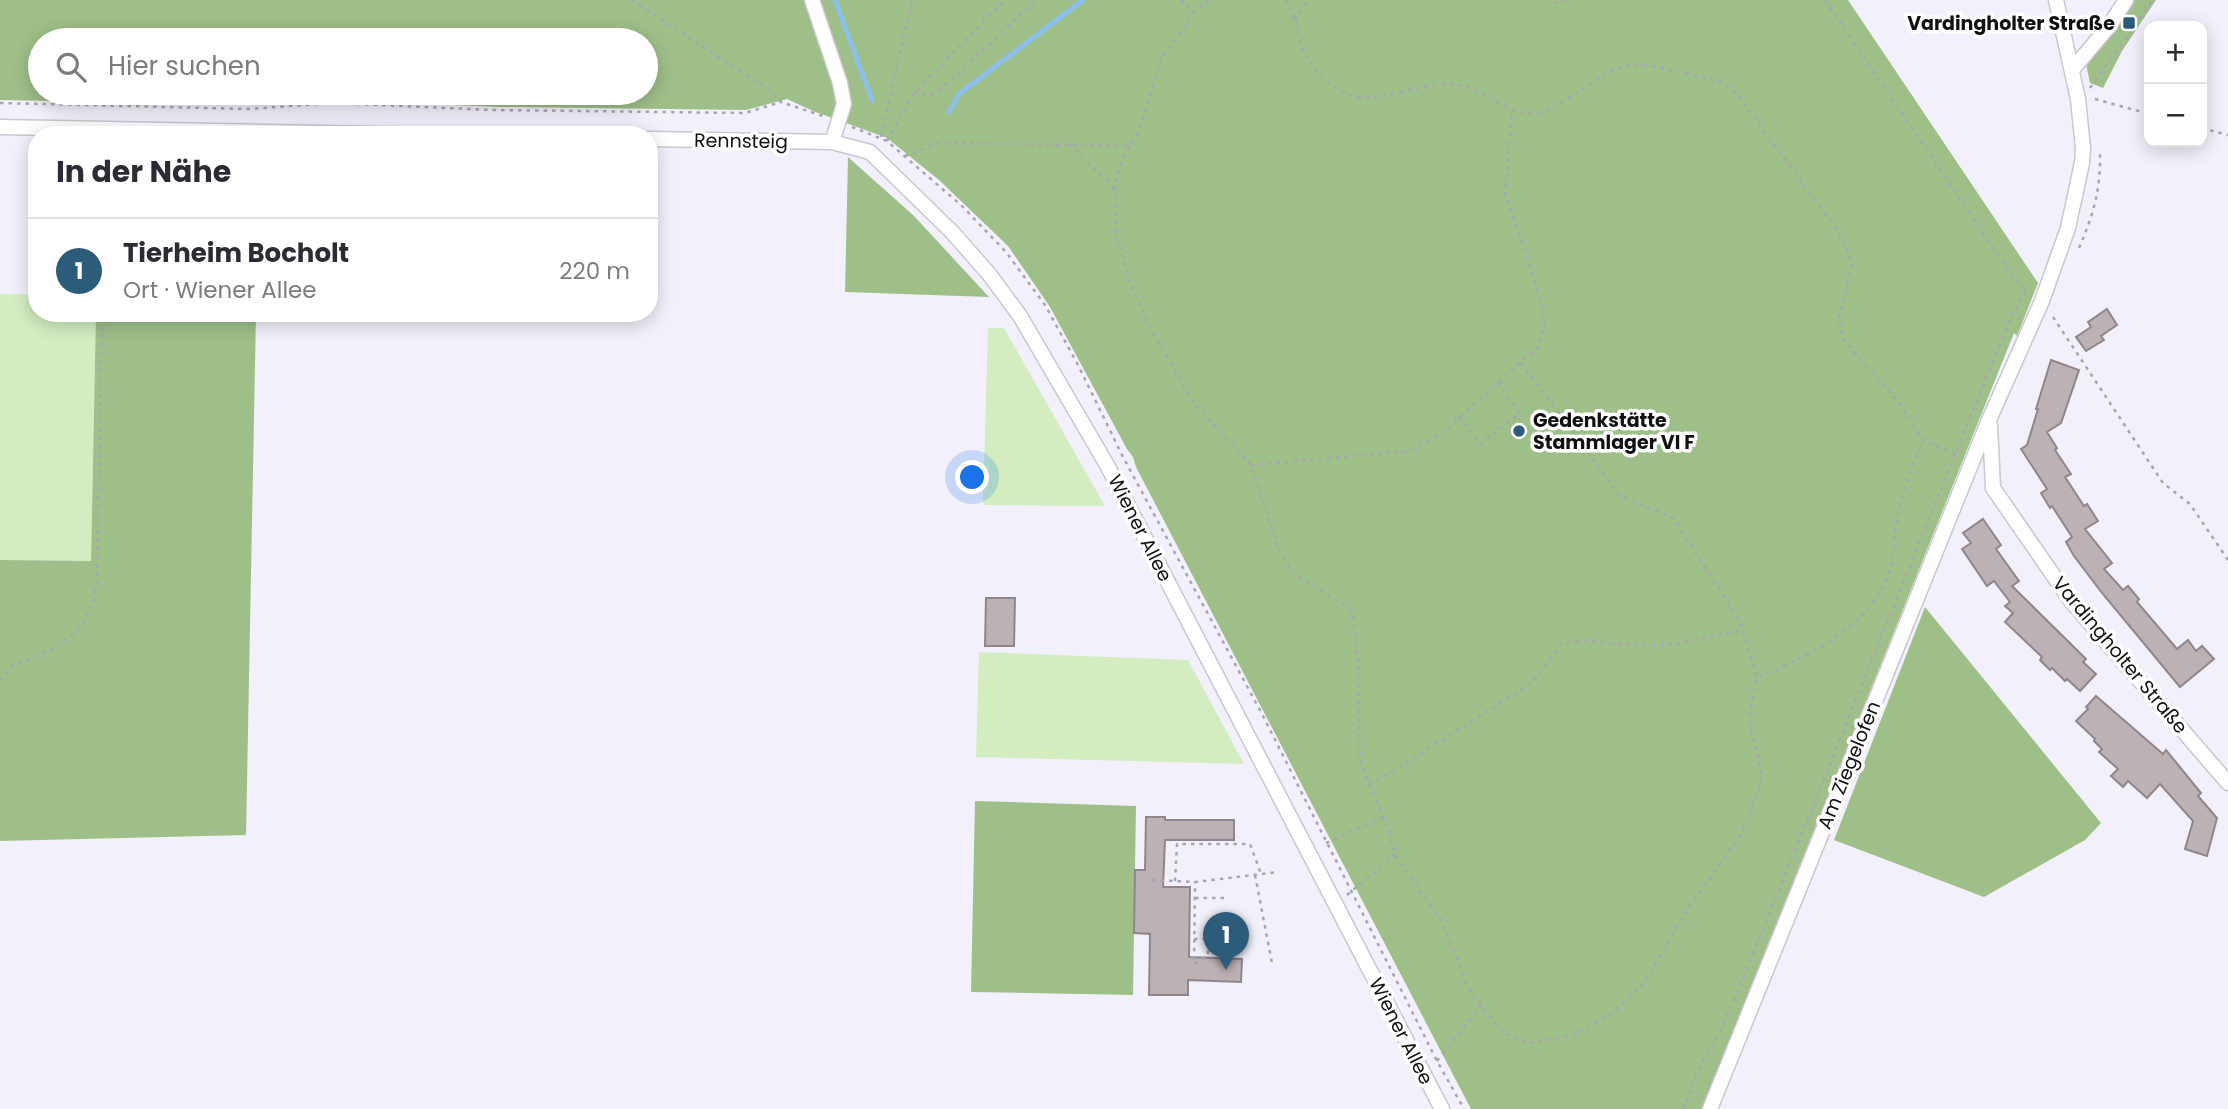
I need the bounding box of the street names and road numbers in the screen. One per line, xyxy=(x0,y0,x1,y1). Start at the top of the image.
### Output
street label: Rennsteig xyxy=(694,127,788,155)
street label: Wiener Allee xyxy=(1101,470,1179,586)
street label: Vardingholter Straße xyxy=(2046,571,2194,739)
street label: Am Ziegelofen xyxy=(1811,697,1887,833)
street label: Wiener Allee xyxy=(1362,973,1440,1089)

